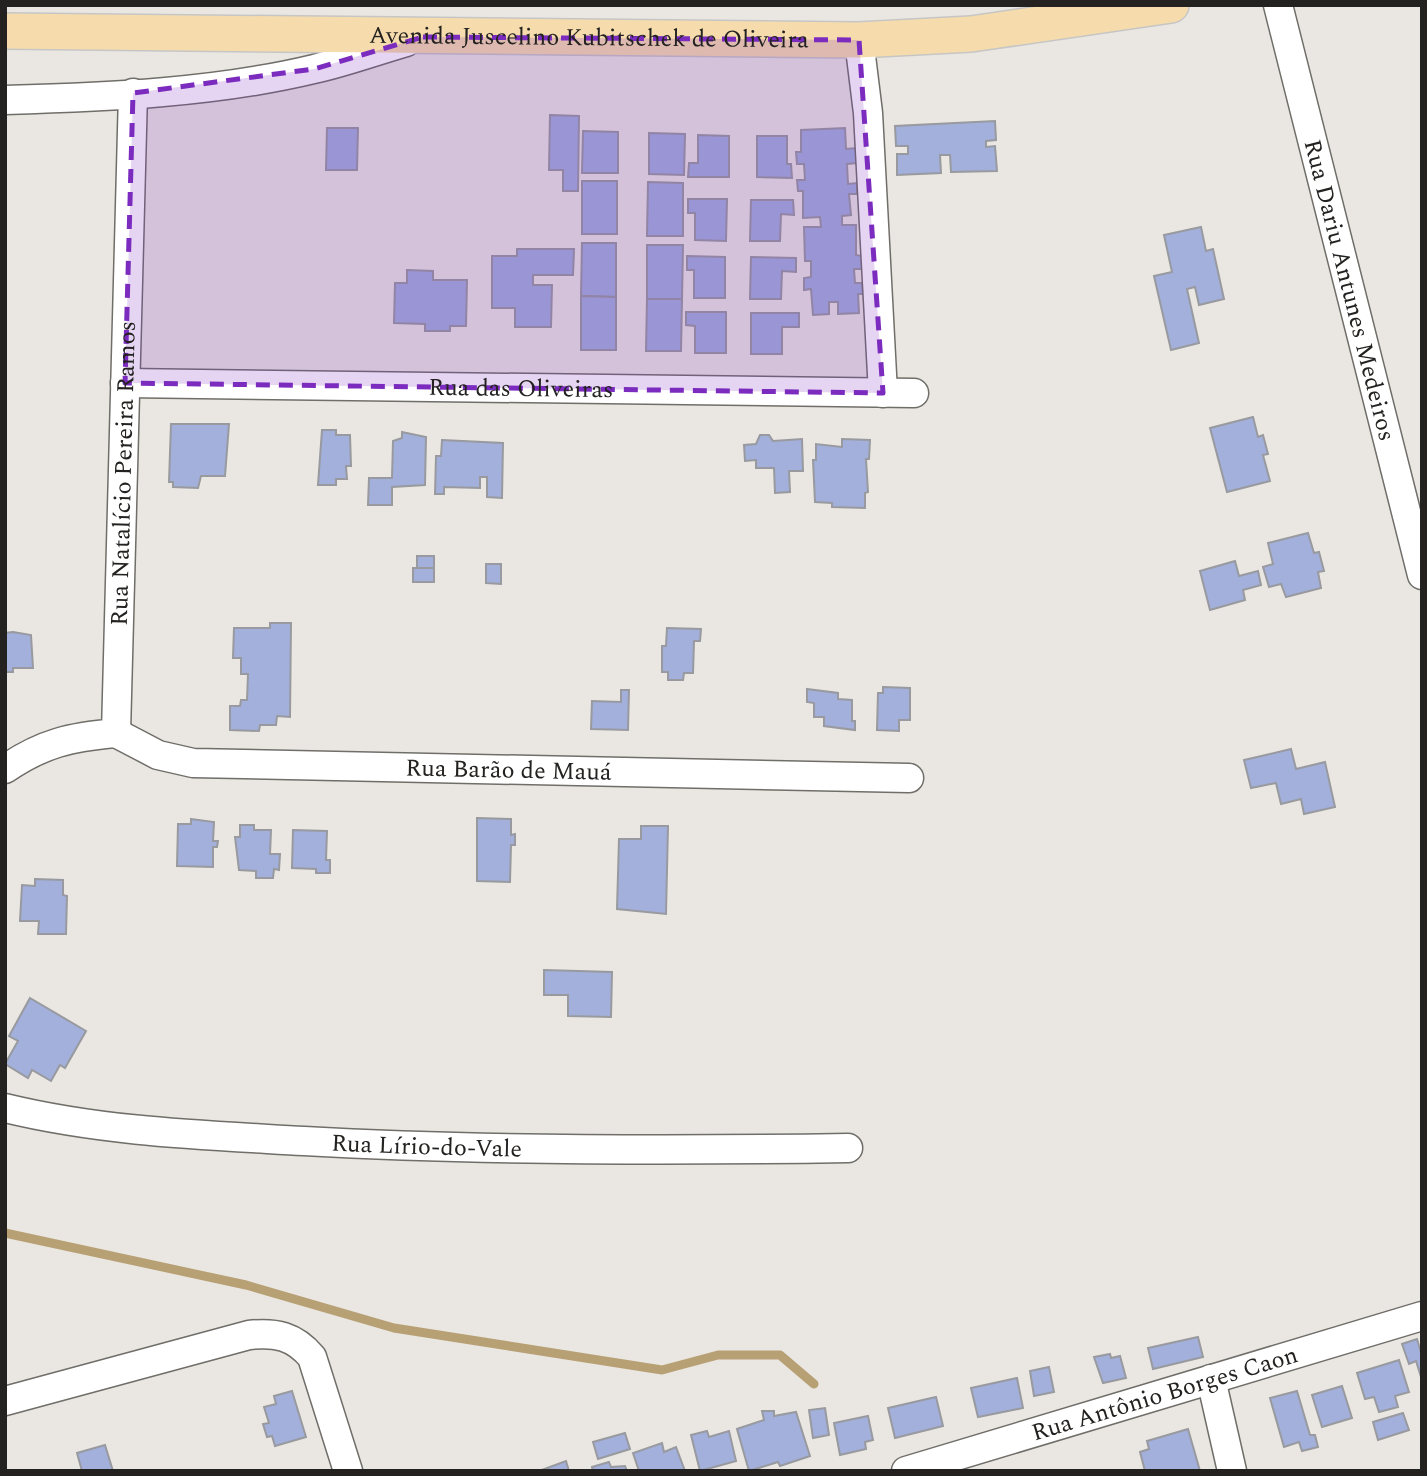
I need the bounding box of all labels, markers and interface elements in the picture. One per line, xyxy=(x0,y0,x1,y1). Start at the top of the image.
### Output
street label: Avenida Juscelino Kubitschek de Oliveira xyxy=(369,18,809,58)
street label: Rua Dariu Antunes Medeiros xyxy=(1294,136,1404,445)
street label: Rua Natalício Pereira Ramos xyxy=(102,320,146,626)
street label: Rua das Oliveiras xyxy=(428,370,614,408)
street label: Rua Barão de Mauá xyxy=(405,750,612,791)
street label: Rua Lírio-do-Vale xyxy=(330,1125,522,1168)
street label: Rua Antônio Borges Caon xyxy=(1027,1337,1302,1451)

